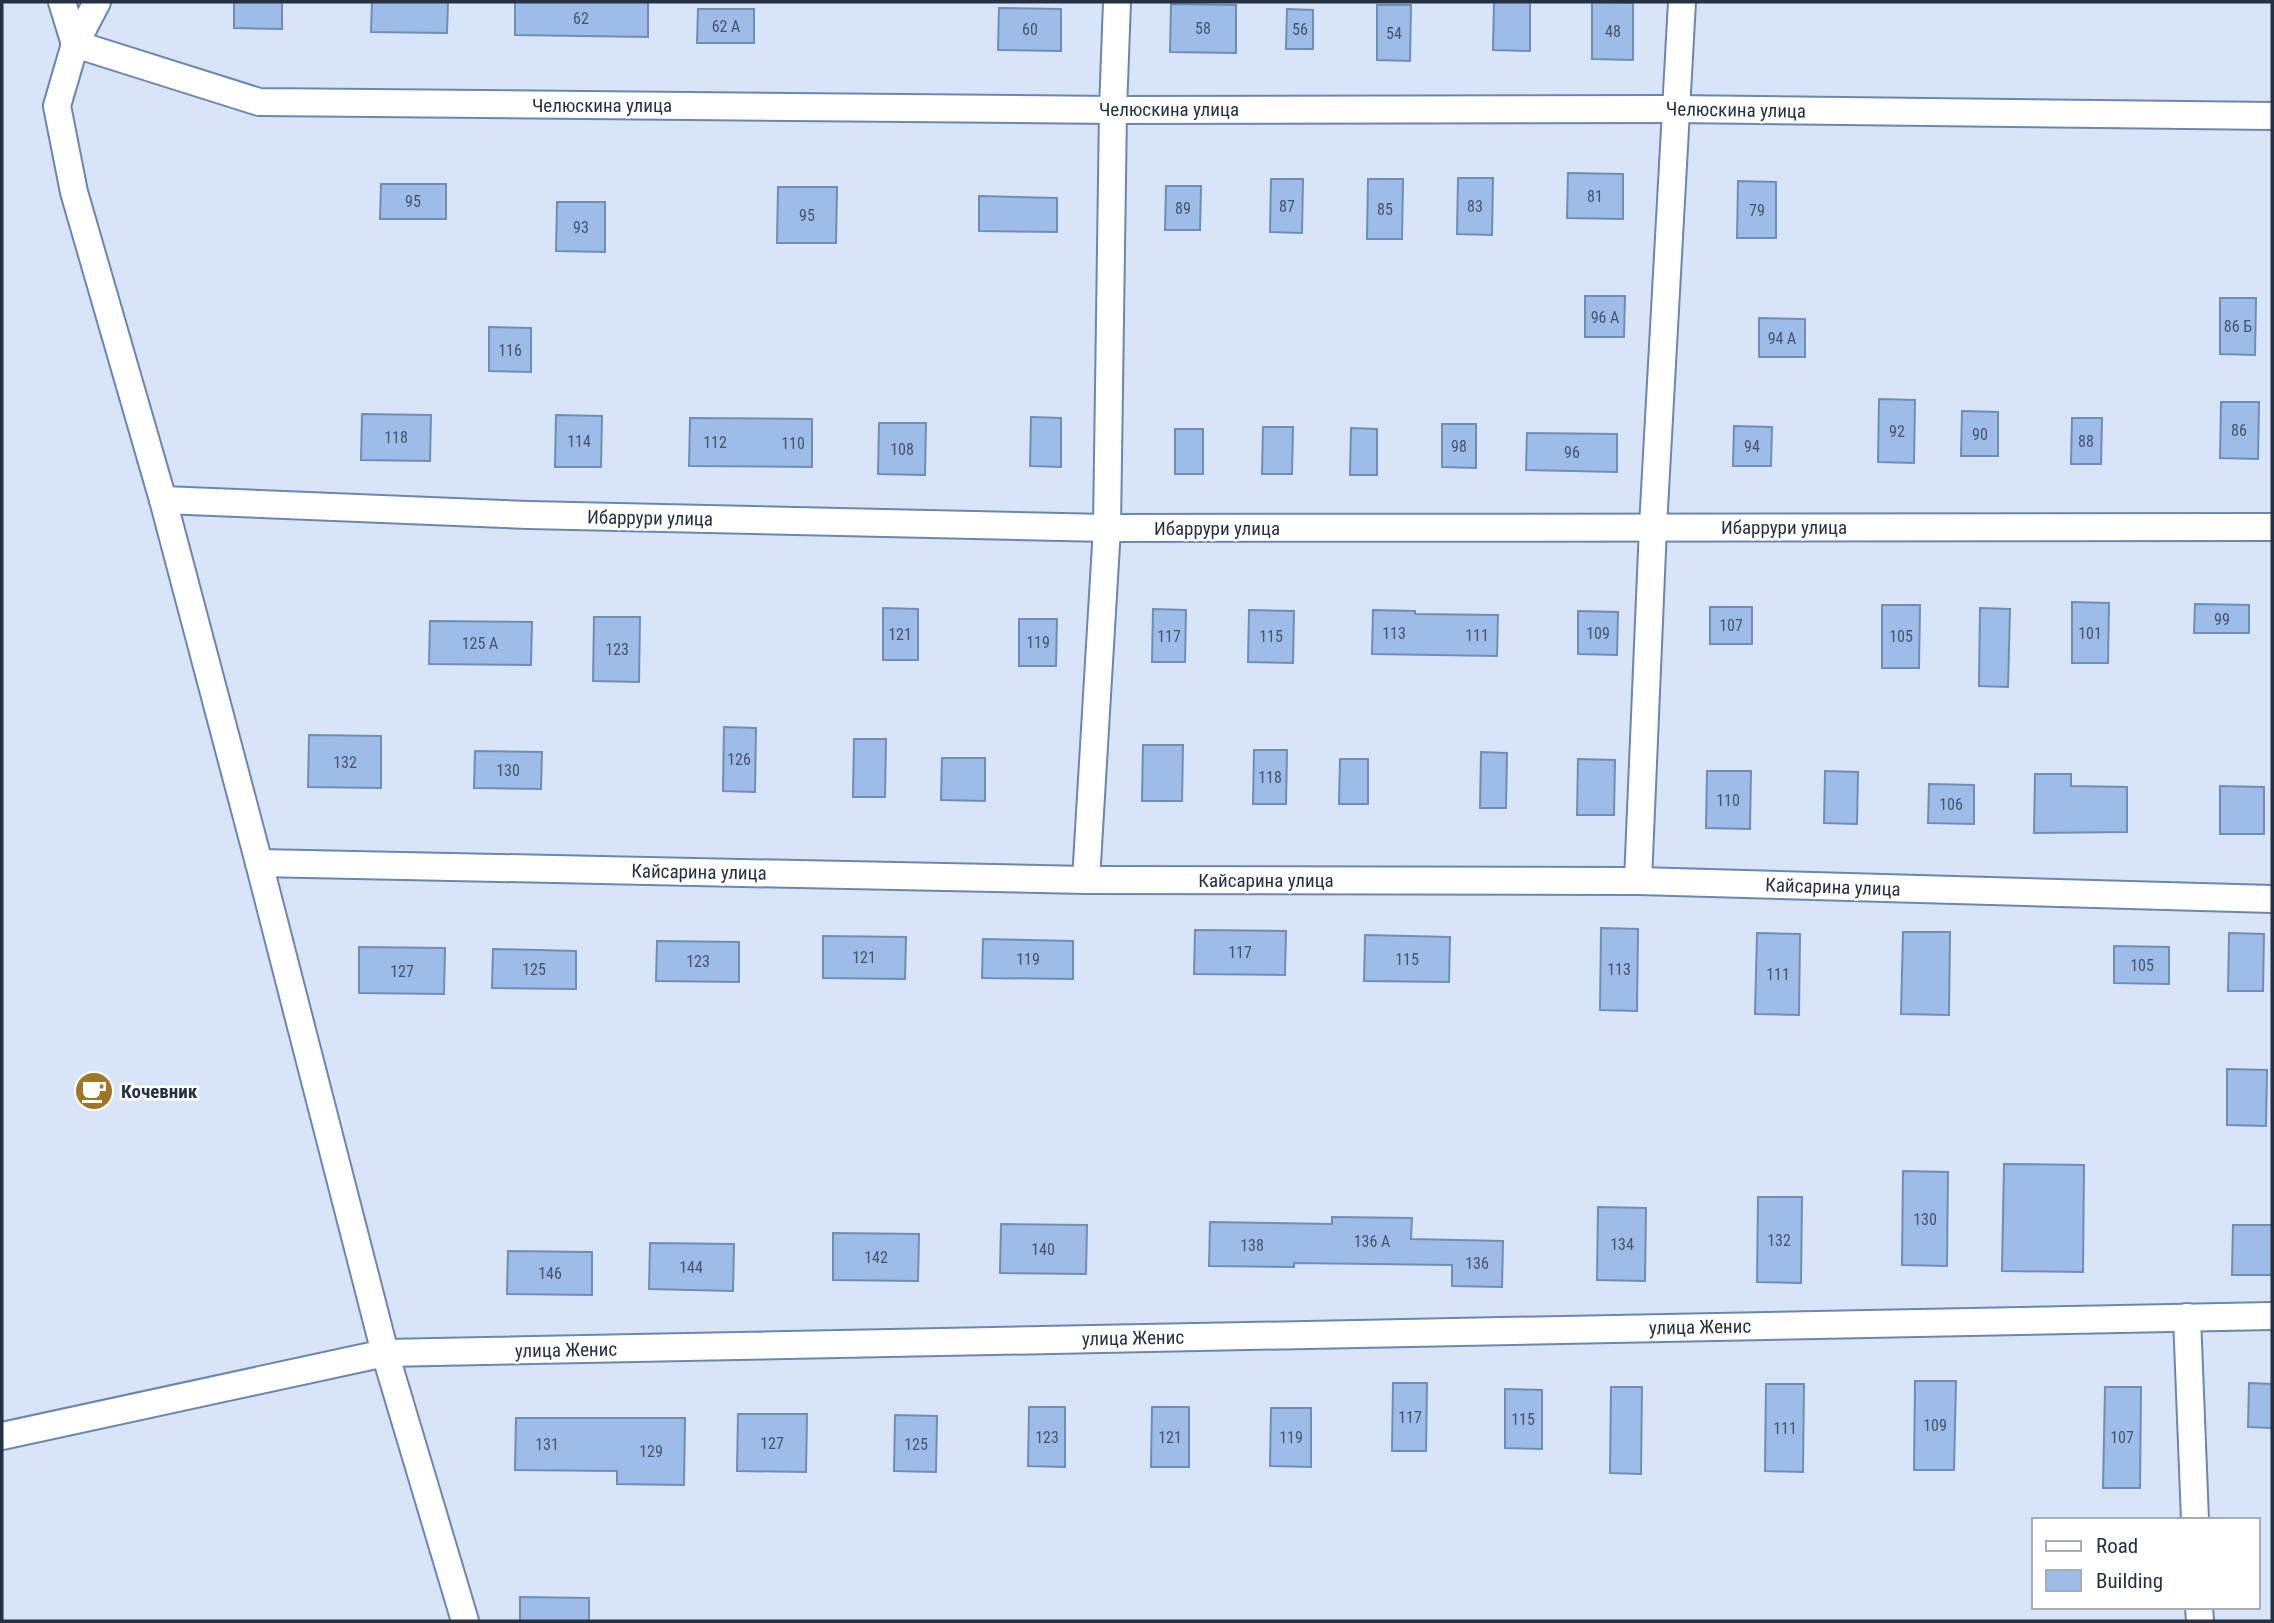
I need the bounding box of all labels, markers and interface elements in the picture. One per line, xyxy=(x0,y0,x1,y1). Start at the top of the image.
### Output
house number: 62 xyxy=(573,9,589,28)
house number: 62 А xyxy=(712,17,740,36)
house number: 58 xyxy=(1195,19,1211,38)
house number: 60 xyxy=(1022,20,1038,39)
house number: 56 xyxy=(1292,20,1308,39)
house number: 48 xyxy=(1605,22,1621,41)
house number: 54 xyxy=(1386,24,1402,43)
street label: Челюскина улица xyxy=(532,94,672,117)
street label: Челюскина улица xyxy=(1666,97,1806,123)
street label: Челюскина улица xyxy=(1099,98,1239,121)
house number: 81 xyxy=(1587,187,1603,206)
house number: 95 xyxy=(405,192,421,211)
house number: 87 xyxy=(1279,197,1295,216)
house number: 83 xyxy=(1467,197,1483,216)
house number: 89 xyxy=(1175,199,1191,218)
house number: 85 xyxy=(1377,200,1393,219)
house number: 79 xyxy=(1749,201,1765,220)
house number: 95 xyxy=(799,206,815,225)
house number: 93 xyxy=(573,218,589,237)
house number: 96 А xyxy=(1591,308,1619,327)
house number: 86 Б xyxy=(2224,317,2252,336)
house number: 94 А xyxy=(1768,329,1796,348)
house number: 116 xyxy=(498,341,522,360)
house number: 86 xyxy=(2231,421,2247,440)
house number: 92 xyxy=(1889,422,1905,441)
house number: 90 xyxy=(1972,425,1988,444)
house number: 118 xyxy=(384,428,408,447)
house number: 114 xyxy=(567,432,591,451)
house number: 88 xyxy=(2078,432,2094,451)
house number: 112 xyxy=(703,433,727,452)
house number: 110 xyxy=(781,434,805,453)
house number: 98 xyxy=(1451,437,1467,456)
house number: 94 xyxy=(1744,437,1760,456)
house number: 108 xyxy=(890,440,914,459)
house number: 96 xyxy=(1564,443,1580,462)
street label: Ибаррури улица xyxy=(587,505,713,531)
street label: Ибаррури улица xyxy=(1721,516,1847,539)
street label: Ибаррури улица xyxy=(1154,517,1280,540)
house number: 99 xyxy=(2214,610,2230,629)
house number: 107 xyxy=(1719,616,1743,635)
house number: 113 xyxy=(1382,624,1406,643)
house number: 109 xyxy=(1586,624,1610,643)
house number: 101 xyxy=(2078,624,2102,643)
house number: 121 xyxy=(888,625,912,644)
house number: 111 xyxy=(1465,626,1489,645)
house number: 117 xyxy=(1157,627,1181,646)
house number: 115 xyxy=(1259,627,1283,646)
house number: 105 xyxy=(1889,627,1913,646)
house number: 119 xyxy=(1026,633,1050,652)
house number: 125 А xyxy=(462,634,498,653)
house number: 123 xyxy=(605,640,629,659)
house number: 126 xyxy=(727,750,751,769)
house number: 132 xyxy=(333,753,357,772)
house number: 130 xyxy=(496,761,520,780)
house number: 118 xyxy=(1258,768,1282,787)
house number: 110 xyxy=(1716,791,1740,810)
house number: 106 xyxy=(1939,795,1963,814)
street label: Кайсарина улица xyxy=(631,859,767,885)
street label: Кайсарина улица xyxy=(1198,869,1334,892)
street label: Кайсарина улица xyxy=(1765,873,1901,901)
house number: 117 xyxy=(1228,943,1252,962)
house number: 121 xyxy=(852,948,876,967)
house number: 119 xyxy=(1016,950,1040,969)
house number: 115 xyxy=(1395,950,1419,969)
house number: 123 xyxy=(686,952,710,971)
house number: 105 xyxy=(2130,956,2154,975)
house number: 125 xyxy=(522,960,546,979)
house number: 113 xyxy=(1607,960,1631,979)
house number: 127 xyxy=(390,962,414,981)
house number: 111 xyxy=(1766,965,1790,984)
cafe icon: Кочевник xyxy=(73,1070,115,1112)
place label: Кочевник xyxy=(121,1080,198,1103)
house number: 130 xyxy=(1913,1210,1937,1229)
house number: 132 xyxy=(1767,1231,1791,1250)
house number: 136 А xyxy=(1354,1232,1390,1251)
house number: 134 xyxy=(1610,1235,1634,1254)
house number: 138 xyxy=(1240,1236,1264,1255)
house number: 140 xyxy=(1031,1240,1055,1259)
house number: 142 xyxy=(864,1248,888,1267)
house number: 136 xyxy=(1465,1254,1489,1273)
house number: 144 xyxy=(679,1258,703,1277)
house number: 146 xyxy=(538,1264,562,1283)
street label: улица Женис xyxy=(1649,1315,1751,1339)
street label: улица Женис xyxy=(1082,1326,1184,1350)
street label: улица Женис xyxy=(515,1338,617,1362)
house number: 117 xyxy=(1398,1408,1422,1427)
house number: 115 xyxy=(1511,1410,1535,1429)
house number: 109 xyxy=(1923,1416,1947,1435)
house number: 111 xyxy=(1773,1419,1797,1438)
house number: 123 xyxy=(1035,1428,1059,1447)
house number: 121 xyxy=(1158,1428,1182,1447)
house number: 119 xyxy=(1279,1428,1303,1447)
house number: 107 xyxy=(2110,1428,2134,1447)
house number: 127 xyxy=(760,1434,784,1453)
house number: 131 xyxy=(535,1435,559,1454)
house number: 125 xyxy=(904,1435,928,1454)
house number: 129 xyxy=(639,1442,663,1461)
legend xyxy=(2032,1518,2260,1609)
text: Road xyxy=(2096,1534,2138,1558)
text: Building xyxy=(2096,1569,2163,1593)

